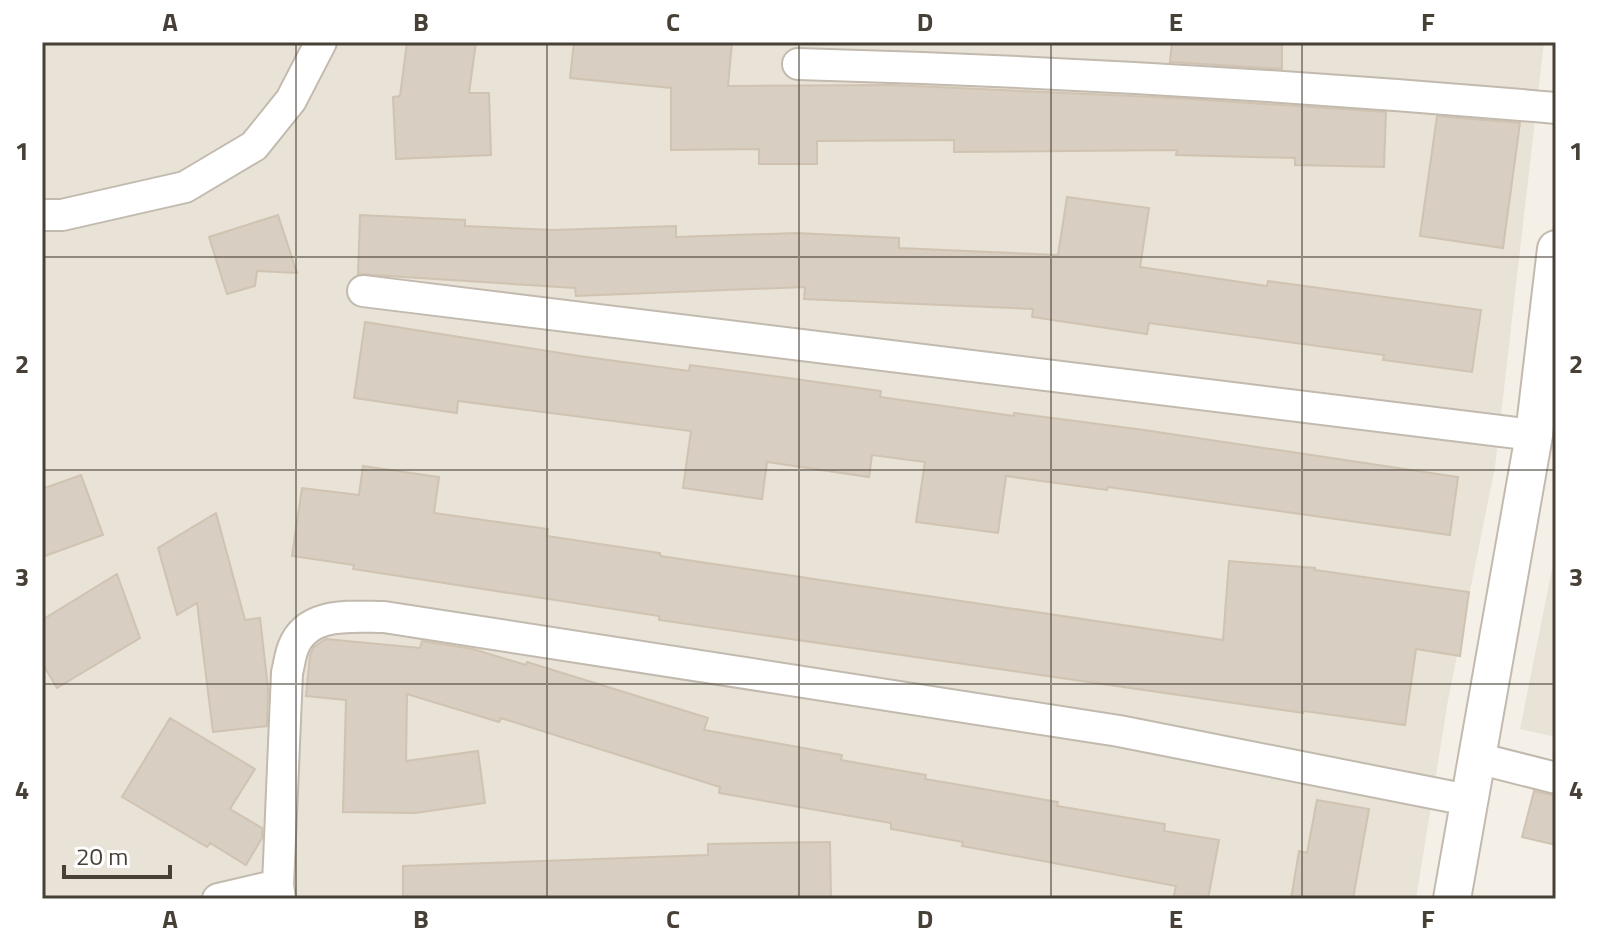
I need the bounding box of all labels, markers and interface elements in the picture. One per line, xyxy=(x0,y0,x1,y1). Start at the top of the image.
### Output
text: A xyxy=(162,2,178,41)
text: B xyxy=(413,2,429,41)
text: C xyxy=(666,2,680,41)
text: D xyxy=(917,2,933,41)
text: E xyxy=(1169,2,1183,41)
text: F xyxy=(1421,2,1435,41)
text: 1 xyxy=(15,131,29,170)
text: 1 xyxy=(1569,131,1583,170)
text: 2 xyxy=(15,344,29,383)
text: 2 xyxy=(1569,344,1583,383)
text: 3 xyxy=(15,557,29,596)
text: 3 xyxy=(1569,557,1583,596)
text: 4 xyxy=(15,770,29,809)
text: 4 xyxy=(1569,770,1583,809)
scale bar xyxy=(64,829,170,879)
text: 20 m xyxy=(76,838,128,874)
text: A xyxy=(162,899,178,938)
text: B xyxy=(413,899,429,938)
text: C xyxy=(666,899,680,938)
text: D xyxy=(917,899,933,938)
text: E xyxy=(1169,899,1183,938)
text: F xyxy=(1421,899,1435,938)

